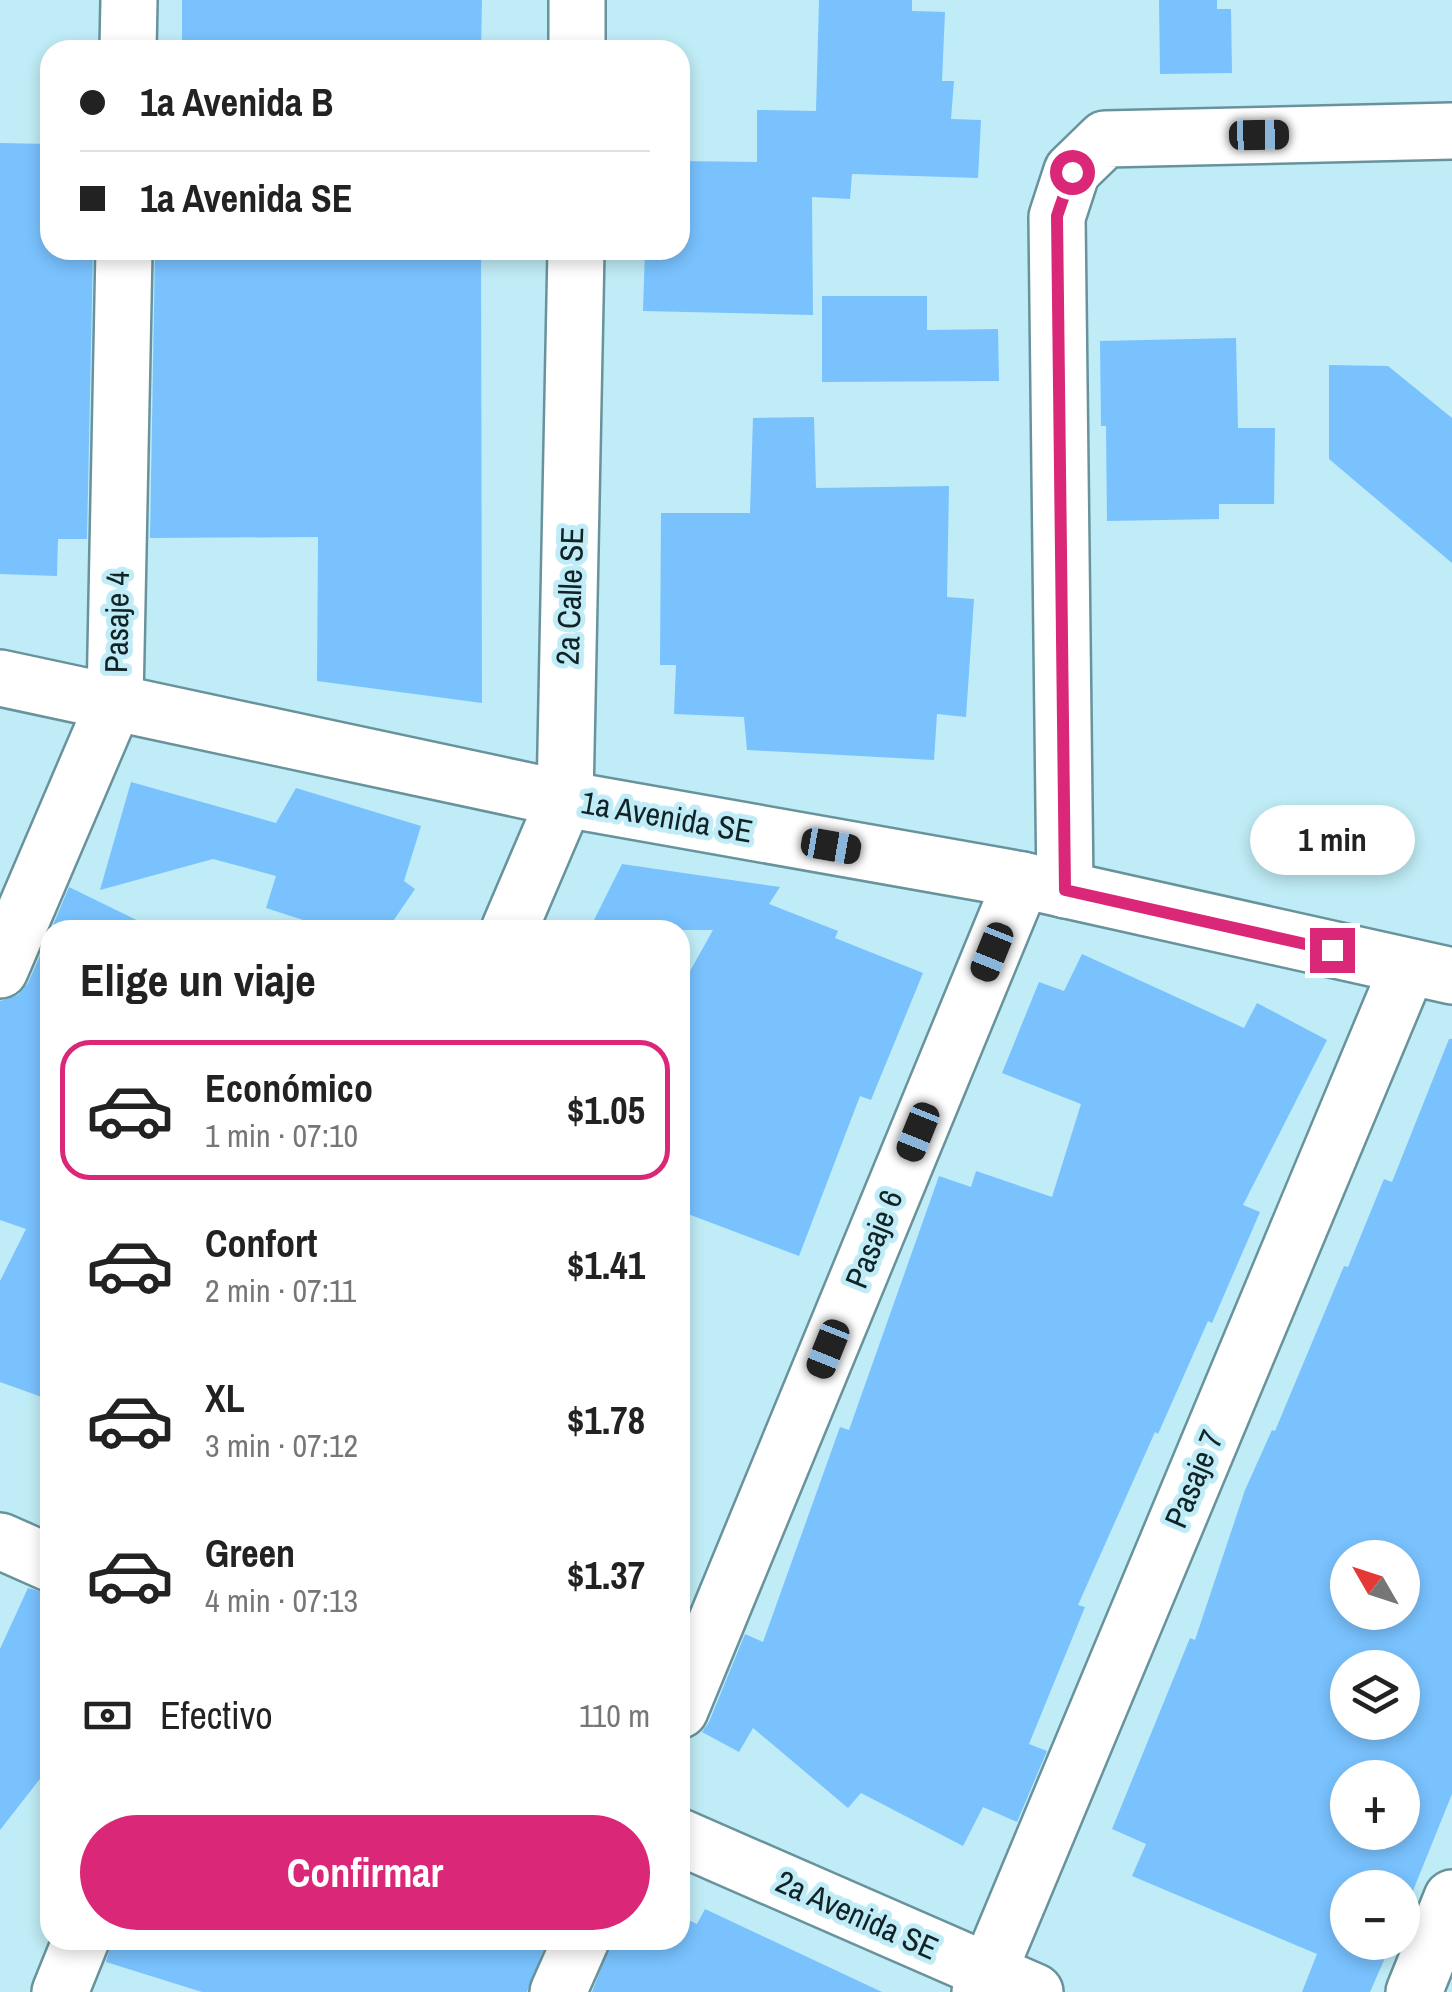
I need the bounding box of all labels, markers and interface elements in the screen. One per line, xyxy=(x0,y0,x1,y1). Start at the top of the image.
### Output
text: 1a Avenida B xyxy=(140,77,333,128)
car xyxy=(1229,119,1289,151)
route start xyxy=(1050,150,1095,195)
text: 1a Avenida SE xyxy=(140,173,353,224)
street label: 2a Calle SE xyxy=(546,526,593,666)
street label: Pasaje 4 xyxy=(94,571,139,673)
street label: 1a Avenida SE xyxy=(578,780,756,853)
callout: 1 min xyxy=(1250,805,1414,875)
text: 1 min xyxy=(1298,818,1367,861)
car xyxy=(799,826,863,866)
car xyxy=(967,919,1017,985)
route end xyxy=(1310,928,1355,973)
text: Elige un viaje xyxy=(80,949,316,1010)
text: Económico xyxy=(205,1063,373,1114)
icon: car xyxy=(85,1065,175,1155)
text: $1.05 xyxy=(567,1085,645,1136)
car xyxy=(893,1099,943,1165)
text: 1 min · 07:10 xyxy=(205,1114,358,1157)
street label: Pasaje 6 xyxy=(834,1183,913,1294)
text: Confort xyxy=(205,1218,317,1269)
icon: car xyxy=(85,1220,175,1310)
text: $1.41 xyxy=(567,1240,645,1291)
text: 2 min · 07:11 xyxy=(205,1269,356,1312)
car xyxy=(803,1316,853,1382)
text: XL xyxy=(205,1373,245,1424)
icon: car xyxy=(85,1375,175,1465)
text: $1.78 xyxy=(567,1395,645,1446)
street label: Pasaje 7 xyxy=(1154,1423,1233,1534)
text: 3 min · 07:12 xyxy=(205,1424,358,1467)
text: Green xyxy=(205,1528,295,1579)
icon: car xyxy=(85,1530,175,1620)
north arrow xyxy=(1330,1540,1420,1630)
map controls xyxy=(1330,1540,1420,1960)
text: $1.37 xyxy=(567,1550,645,1601)
text: 4 min · 07:13 xyxy=(205,1579,358,1622)
button: layers xyxy=(1330,1650,1420,1740)
icon: cash xyxy=(80,1688,135,1743)
text: Efectivo xyxy=(160,1690,273,1741)
text: 110 m xyxy=(579,1694,650,1737)
button: + xyxy=(1330,1760,1420,1850)
button: Confirmar xyxy=(80,1815,650,1930)
street label: 2a Avenida SE xyxy=(769,1860,945,1969)
button: − xyxy=(1330,1870,1420,1960)

